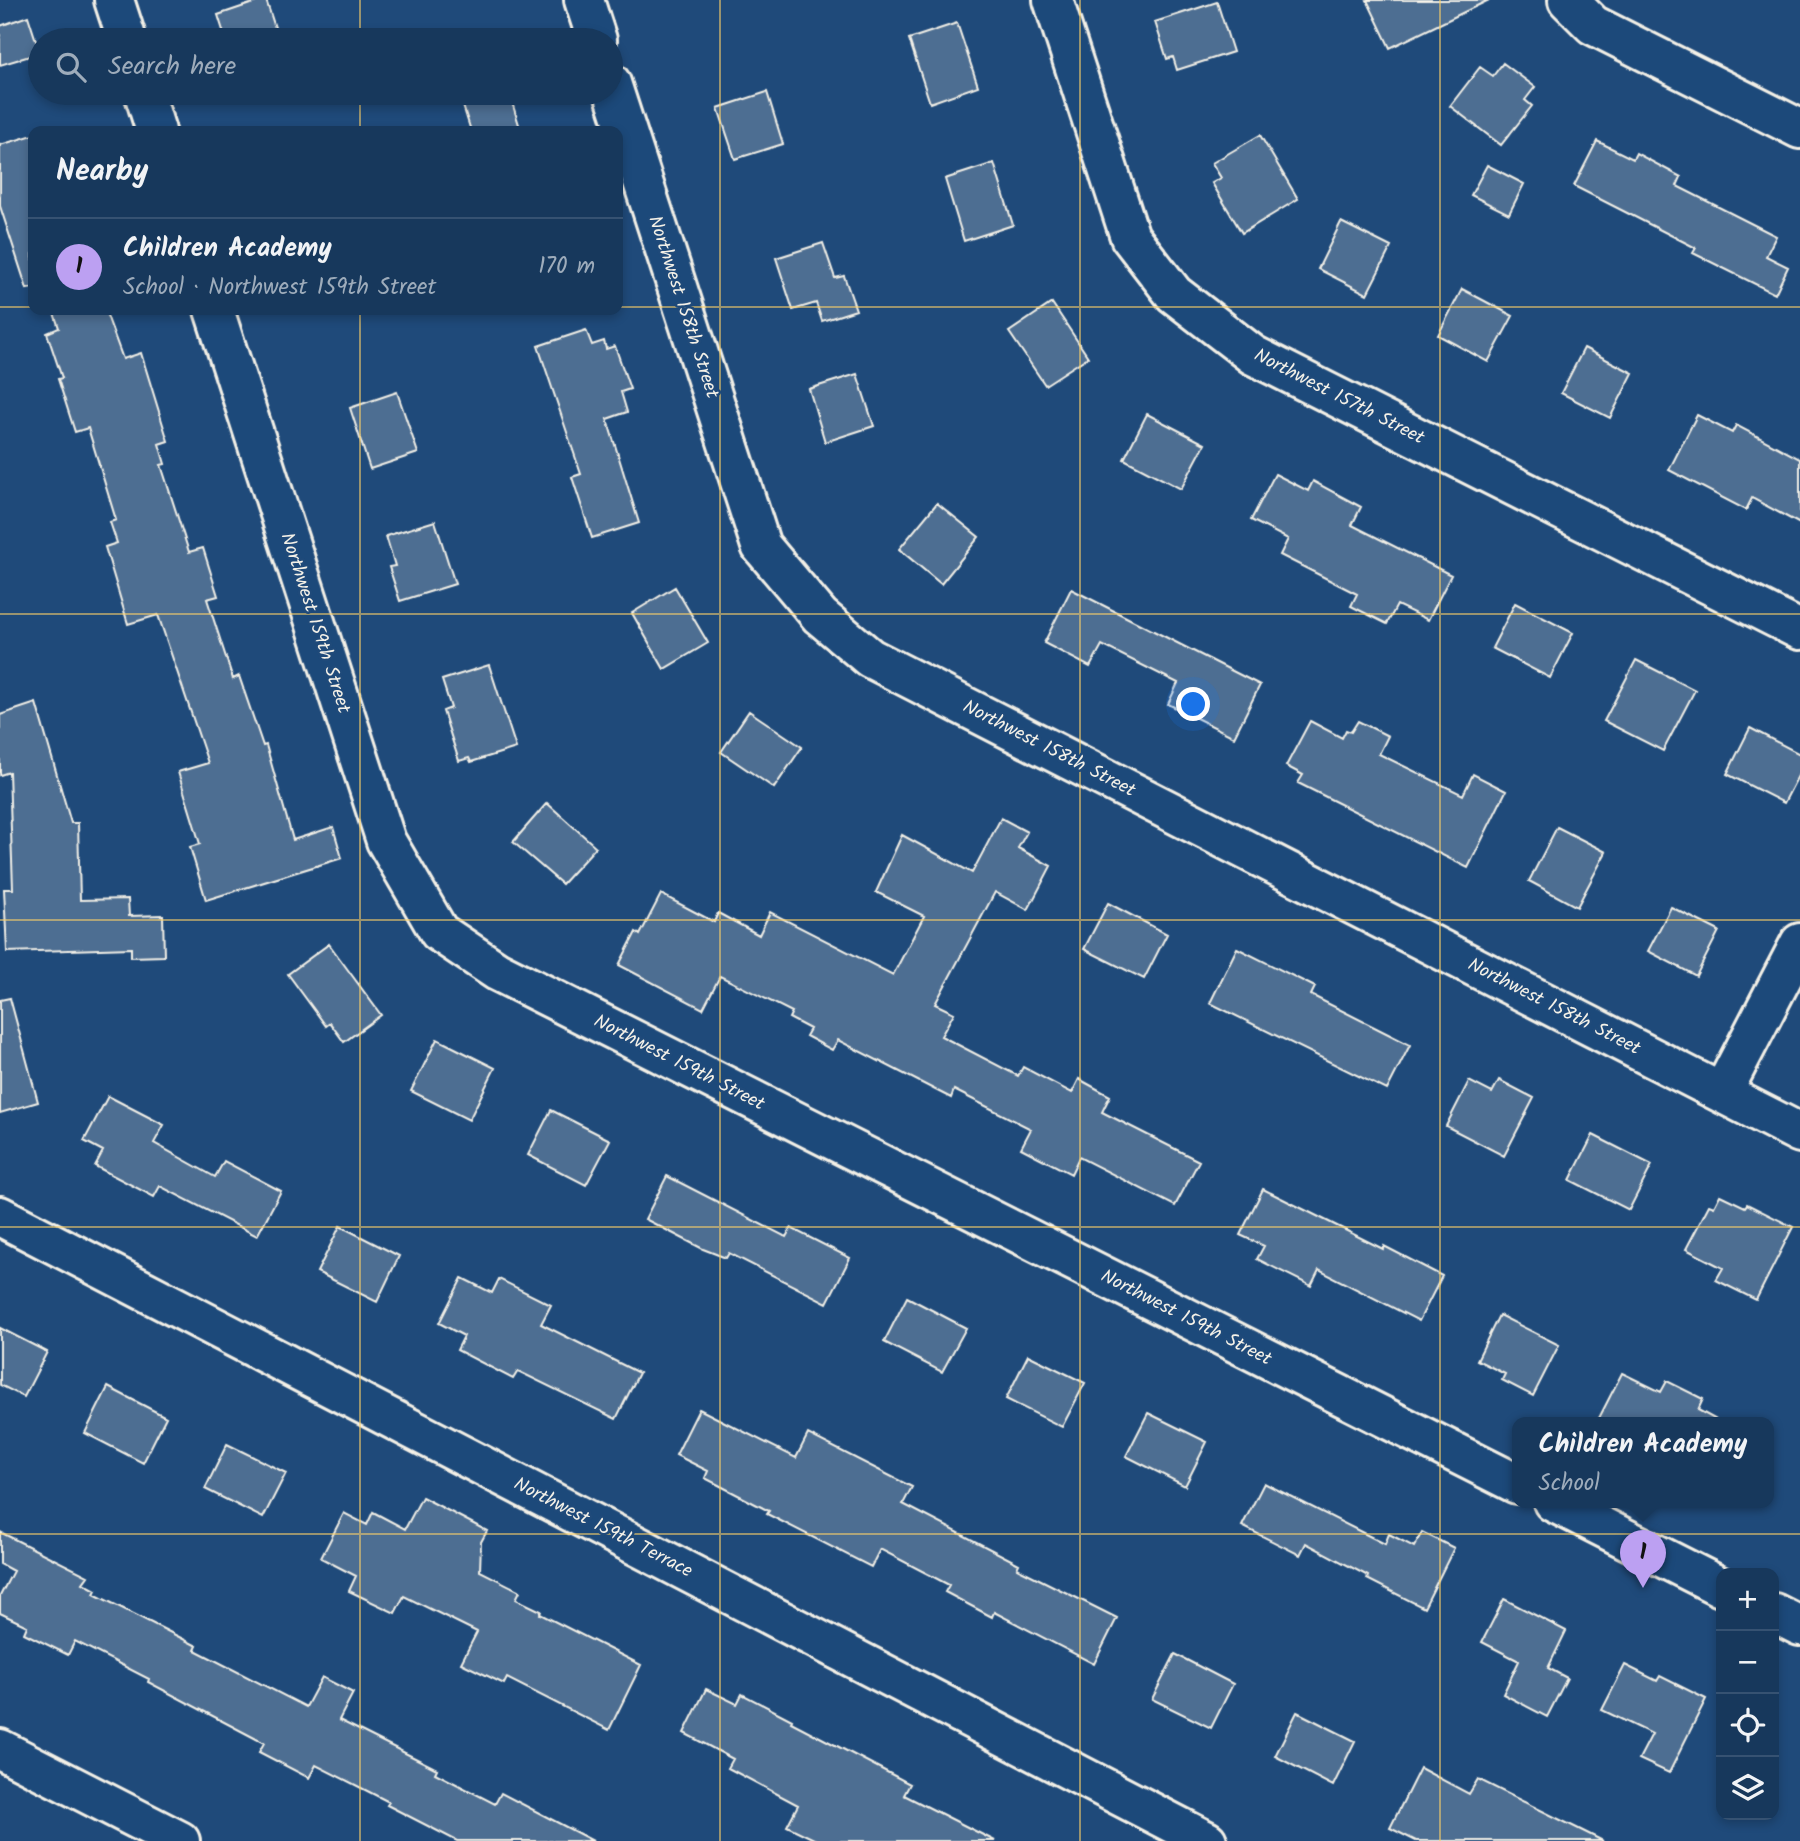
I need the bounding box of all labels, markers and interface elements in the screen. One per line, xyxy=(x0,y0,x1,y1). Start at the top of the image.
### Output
search box xyxy=(28,28,623,105)
text: Search here xyxy=(108,46,236,88)
icon: search xyxy=(52,48,90,86)
text: Nearby xyxy=(56,148,148,196)
street label: Northwest 158th Street xyxy=(639,212,727,403)
text: Children Academy xyxy=(123,228,332,270)
text: 1 xyxy=(76,249,82,285)
text: 170 m xyxy=(538,249,595,285)
text: School · Northwest 159th Street xyxy=(123,270,436,306)
street label: Northwest 157th Street xyxy=(1248,341,1430,453)
street label: Northwest 159th Street xyxy=(272,529,359,718)
your location xyxy=(1176,687,1210,721)
street label: Northwest 158th Street xyxy=(957,692,1141,806)
street label: Northwest 158th Street xyxy=(1462,950,1646,1064)
street label: Northwest 159th Street xyxy=(588,1007,770,1119)
street label: Northwest 159th Street xyxy=(1095,1262,1277,1374)
popup xyxy=(1512,1417,1774,1508)
text: Children Academy xyxy=(1539,1424,1747,1466)
text: School xyxy=(1539,1466,1600,1502)
street label: Northwest 159th Terrace xyxy=(508,1470,698,1586)
pin: 1 xyxy=(1620,1530,1666,1588)
map controls xyxy=(1716,1568,1779,1820)
button: + xyxy=(1716,1568,1779,1631)
button: − xyxy=(1716,1631,1779,1694)
button: locate xyxy=(1716,1694,1779,1757)
button: layers xyxy=(1716,1757,1779,1820)

